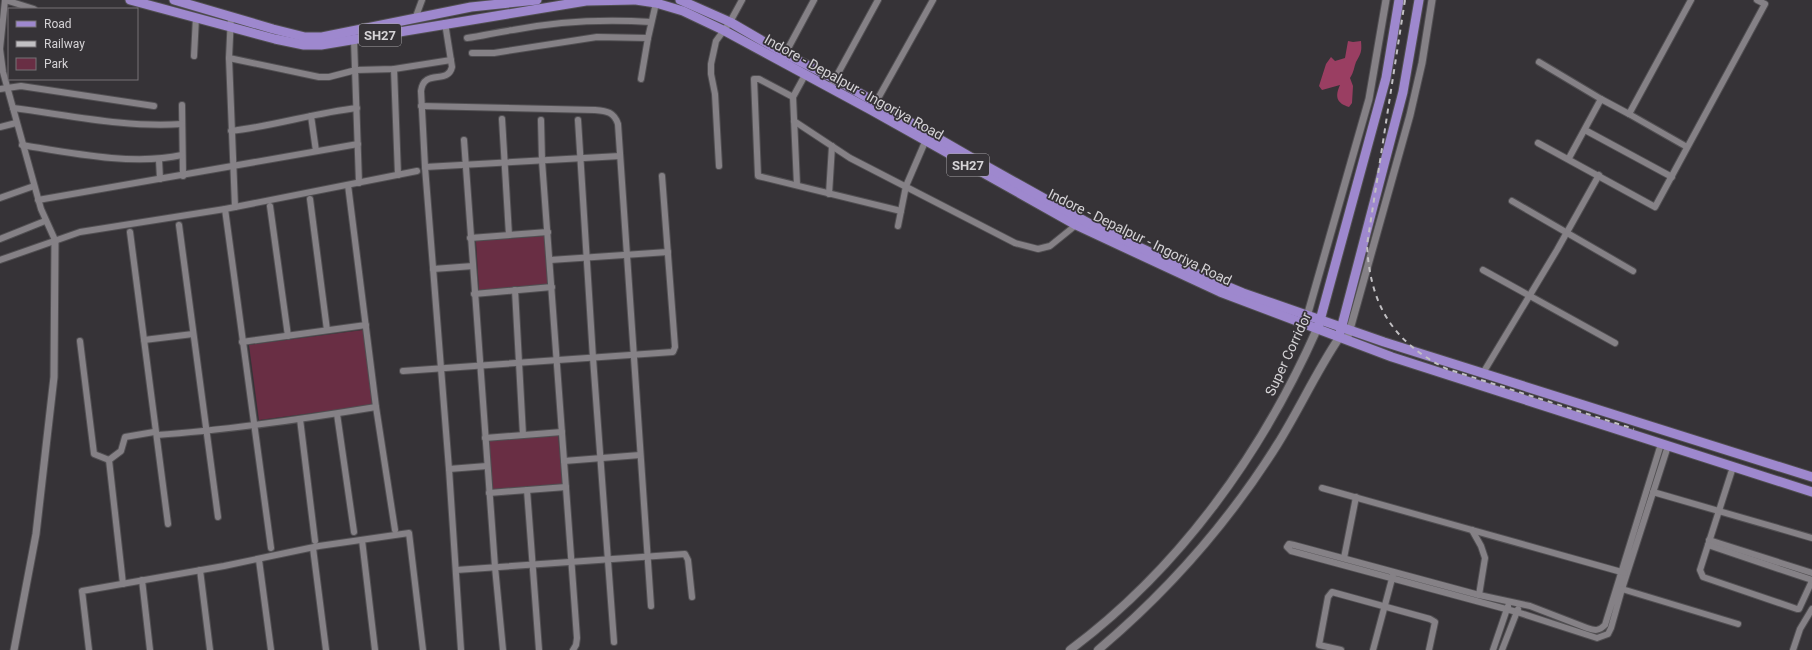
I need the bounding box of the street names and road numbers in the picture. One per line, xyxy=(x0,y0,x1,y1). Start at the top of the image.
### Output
road number: SH27 xyxy=(359,24,401,46)
street label: Indore - Depalpur - Ingoriya Road xyxy=(762,31,946,143)
road number: SH27 xyxy=(947,154,989,176)
street label: Indore - Depalpur - Ingoriya Road xyxy=(1046,185,1234,289)
street label: Super Corridor xyxy=(1262,310,1314,398)

